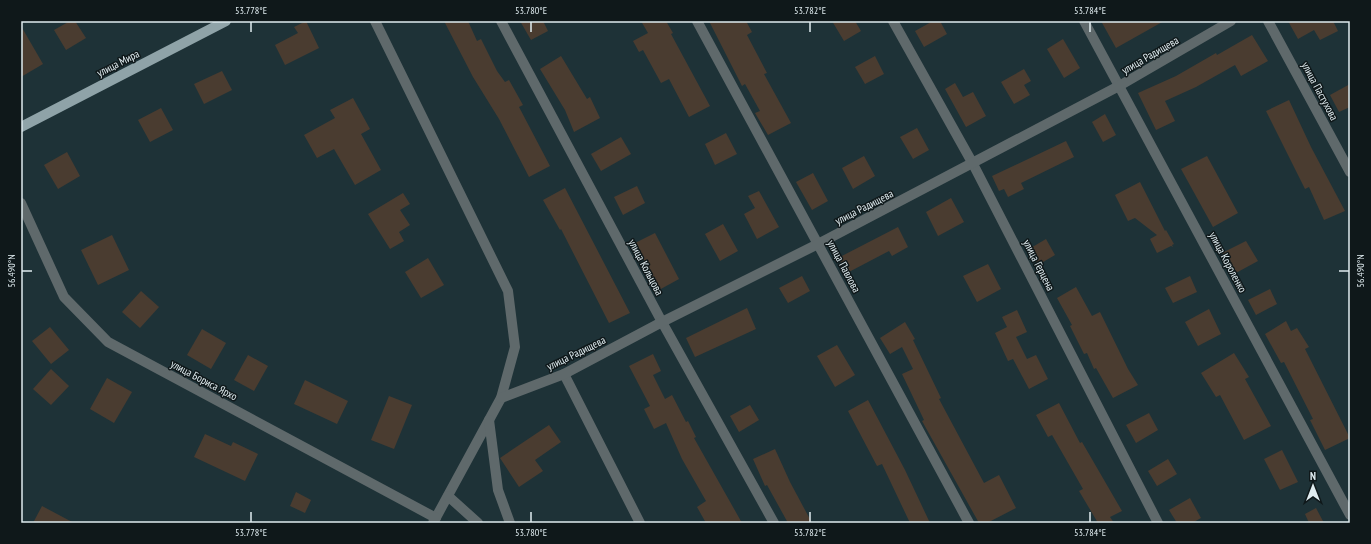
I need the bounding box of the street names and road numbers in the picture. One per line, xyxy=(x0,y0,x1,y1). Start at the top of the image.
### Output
street label: улица Радищева xyxy=(1119,33,1181,77)
street label: улица Мира xyxy=(94,46,142,80)
street label: улица Пастухова xyxy=(1299,59,1341,123)
street label: улица Радищева xyxy=(832,186,896,228)
street label: улица Короленко xyxy=(1206,229,1250,295)
street label: улица Кольцова xyxy=(625,237,667,297)
street label: улица Павлова xyxy=(824,237,864,295)
street label: улица Герцена xyxy=(1020,237,1058,293)
street label: улица Радищева xyxy=(544,333,608,373)
street label: улица Бориса Ярхо xyxy=(168,357,240,404)

